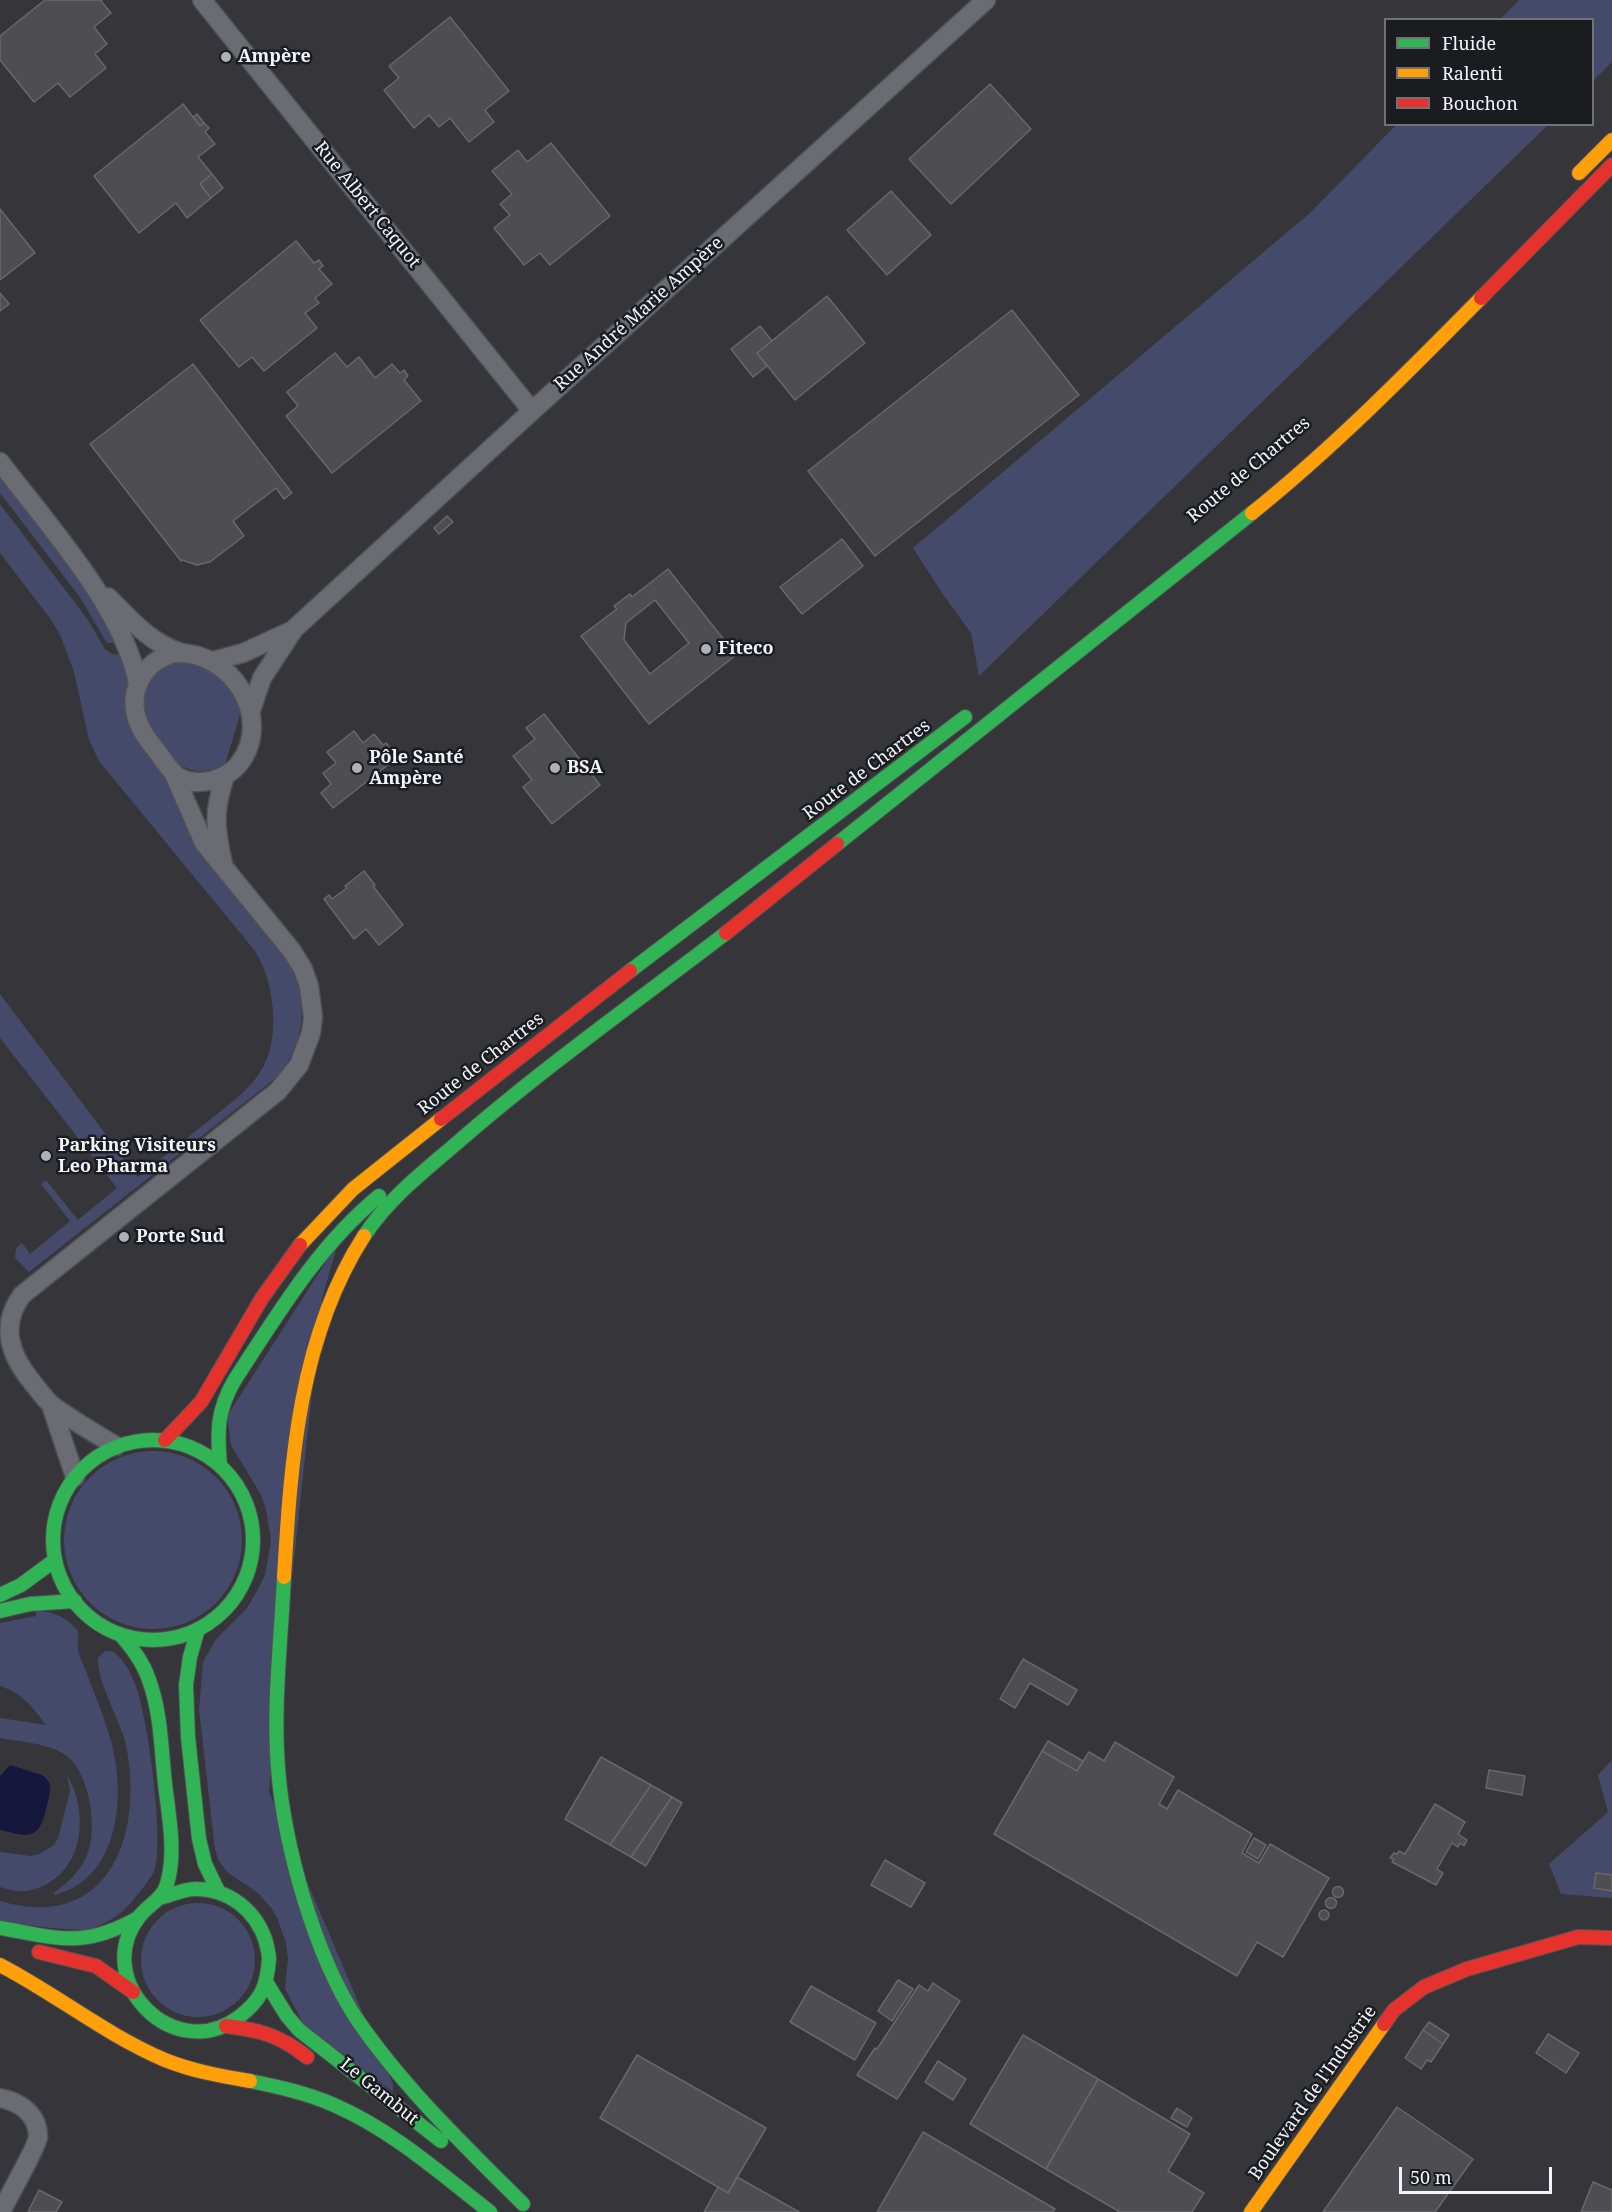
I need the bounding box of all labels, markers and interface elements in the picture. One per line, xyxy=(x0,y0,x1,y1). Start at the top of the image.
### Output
legend xyxy=(1384,18,1594,126)
text: Fluide xyxy=(1442,31,1496,55)
place label: Ampère xyxy=(238,46,311,68)
marker: Ampère xyxy=(219,50,233,64)
text: Ralenti xyxy=(1442,61,1503,85)
text: Bouchon xyxy=(1442,91,1518,115)
street label: Rue Albert Caquot xyxy=(309,137,425,273)
street label: Rue André Marie Ampère xyxy=(550,232,728,396)
street label: Route de Chartres xyxy=(1183,412,1315,528)
place label: Fiteco xyxy=(718,638,774,660)
marker: Fiteco xyxy=(699,642,713,656)
street label: Route de Chartres xyxy=(799,715,935,825)
place label: Pôle Santé Ampère xyxy=(369,747,464,789)
place label: BSA xyxy=(567,757,603,779)
marker: Pôle Santé Ampère xyxy=(350,761,364,775)
marker: BSA xyxy=(548,761,562,775)
street label: Route de Chartres xyxy=(414,1008,548,1120)
place label: Parking Visiteurs Leo Pharma xyxy=(58,1135,216,1178)
marker: Parking Visiteurs Leo Pharma xyxy=(39,1149,53,1163)
place label: Porte Sud xyxy=(136,1226,224,1248)
marker: Porte Sud xyxy=(117,1230,131,1244)
street label: Boulevard de l'Industrie xyxy=(1245,2002,1381,2184)
street label: Le Gambut xyxy=(336,2054,422,2130)
scale bar xyxy=(1402,2155,1555,2193)
text: 50 m xyxy=(1410,2165,1452,2189)

